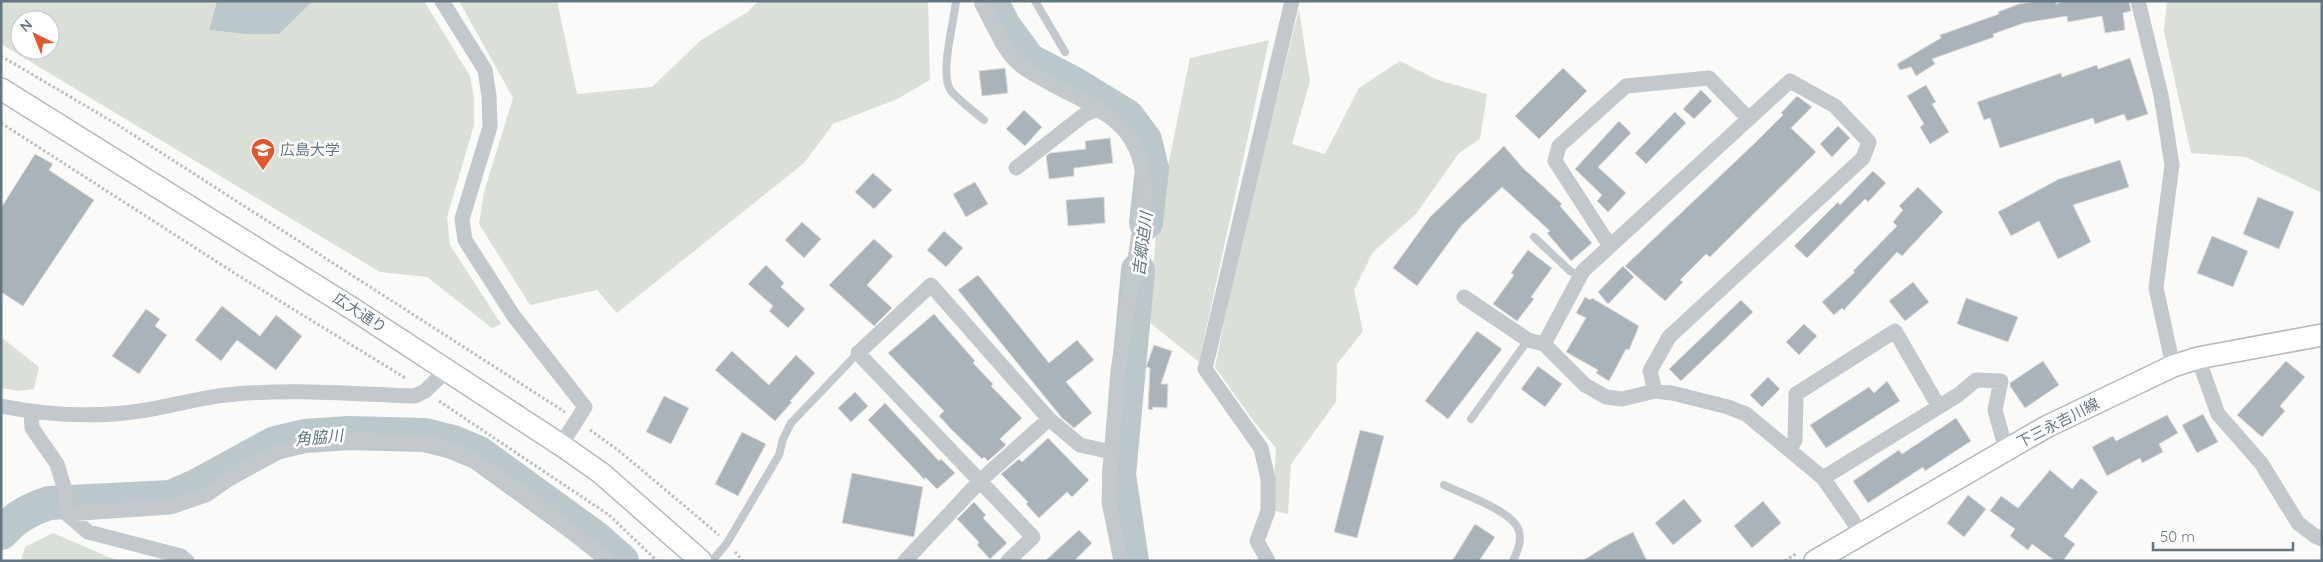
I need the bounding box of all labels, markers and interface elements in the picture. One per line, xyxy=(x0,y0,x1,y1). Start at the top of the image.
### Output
north arrow xyxy=(10,10,60,60)
text: N xyxy=(16,15,36,36)
school or university icon: 広島大学 xyxy=(250,137,276,171)
place label: 広島大学 xyxy=(280,140,340,159)
water label: 吉郷迫川 xyxy=(1128,209,1156,277)
street label: 広大通り xyxy=(330,288,391,337)
street label: 下三永吉川線 xyxy=(2013,394,2102,451)
water label: 角脇川 xyxy=(294,425,346,449)
scale bar xyxy=(2153,520,2293,552)
text: 50 m xyxy=(2160,527,2195,546)

